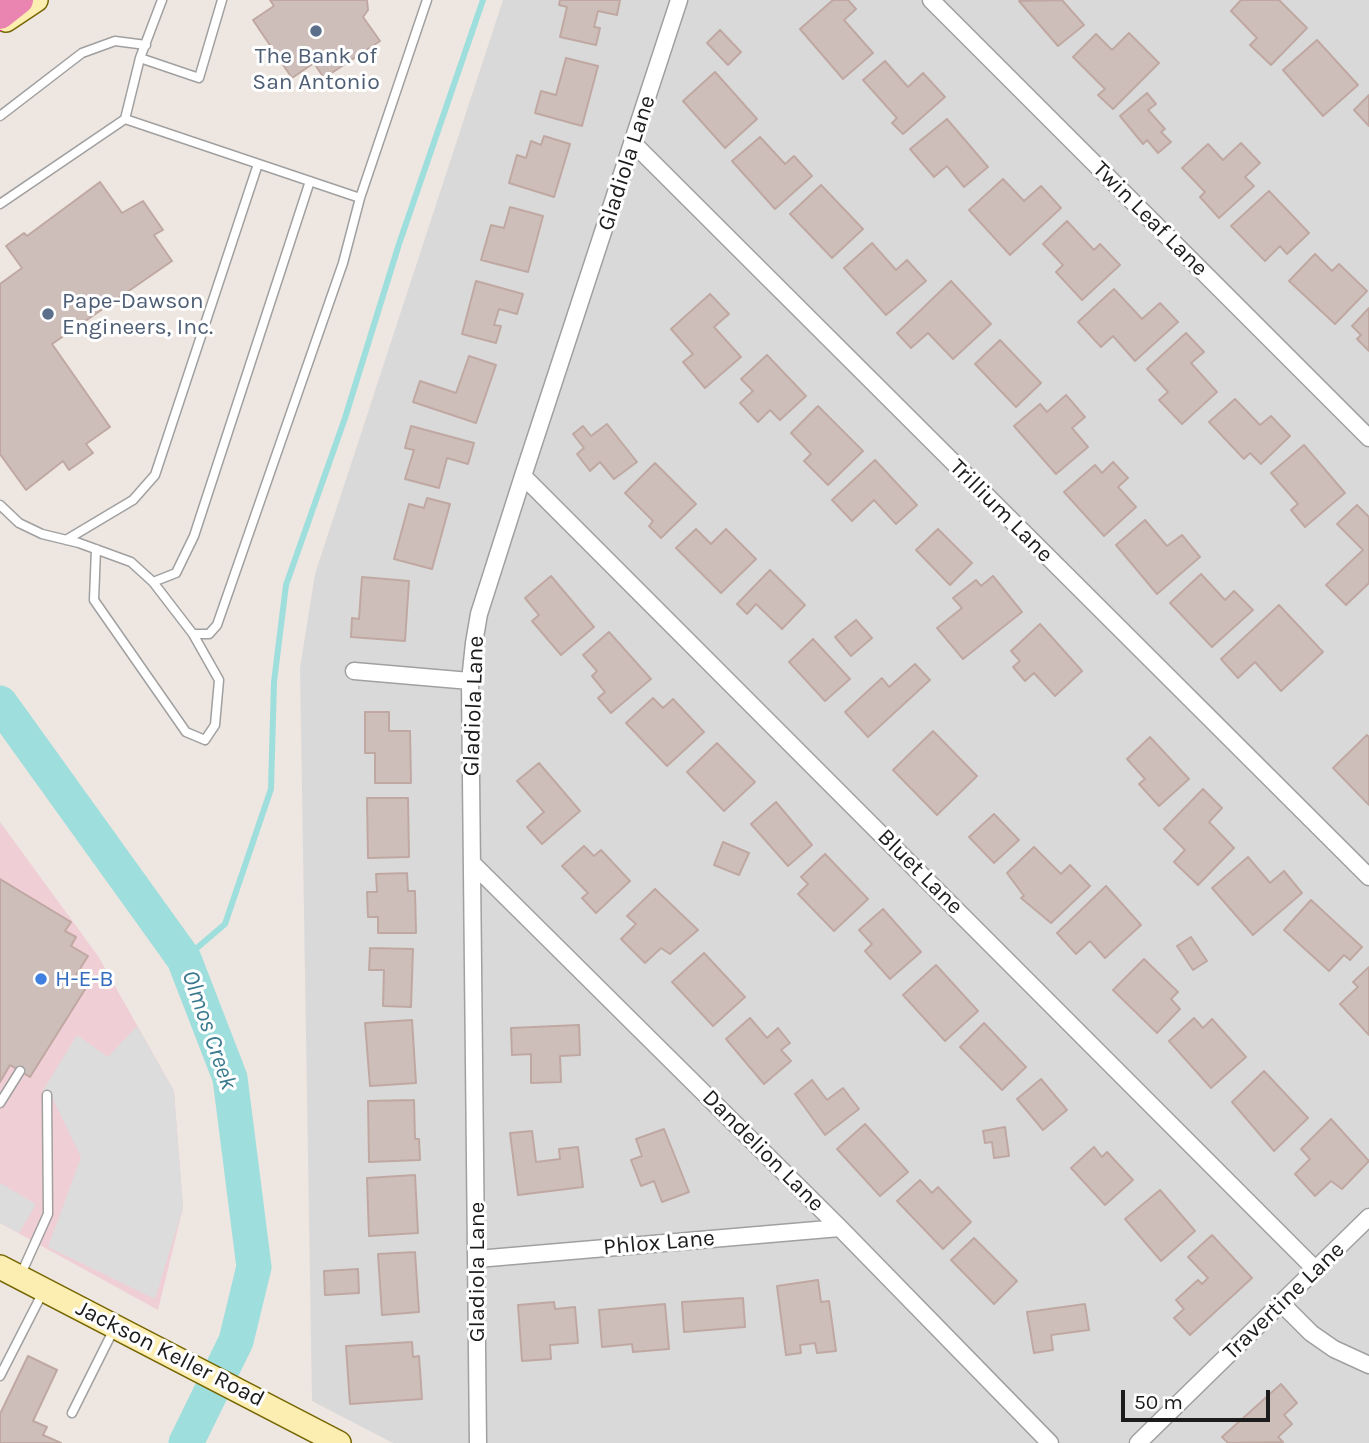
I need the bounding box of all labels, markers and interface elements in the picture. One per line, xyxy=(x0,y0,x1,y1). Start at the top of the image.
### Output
marker: The Bank of San Antonio xyxy=(308,23,324,39)
place label: The Bank of San Antonio xyxy=(252,42,380,96)
street label: Gladiola Lane xyxy=(592,92,662,234)
street label: Twin Leaf Lane xyxy=(1087,156,1213,282)
place label: Pape-Dawson Engineers, Inc. xyxy=(62,287,213,341)
marker: Pape-Dawson Engineers, Inc. xyxy=(40,306,56,322)
street label: Trillium Lane xyxy=(944,454,1058,568)
street label: Gladiola Lane xyxy=(458,635,490,777)
street label: Bluet Lane xyxy=(871,823,969,921)
place label: H-E-B xyxy=(55,965,114,993)
water label: Olmos Creek xyxy=(175,967,243,1093)
marker: H-E-B xyxy=(33,971,49,987)
street label: Dandelion Lane xyxy=(696,1084,830,1218)
street label: Gladiola Lane xyxy=(463,1202,491,1342)
street label: Phlox Lane xyxy=(602,1224,716,1262)
street label: Travertine Lane xyxy=(1217,1236,1351,1366)
street label: Jackson Keller Road xyxy=(71,1294,269,1414)
scale bar xyxy=(1124,1376,1273,1420)
text: 50 m xyxy=(1134,1390,1183,1414)

